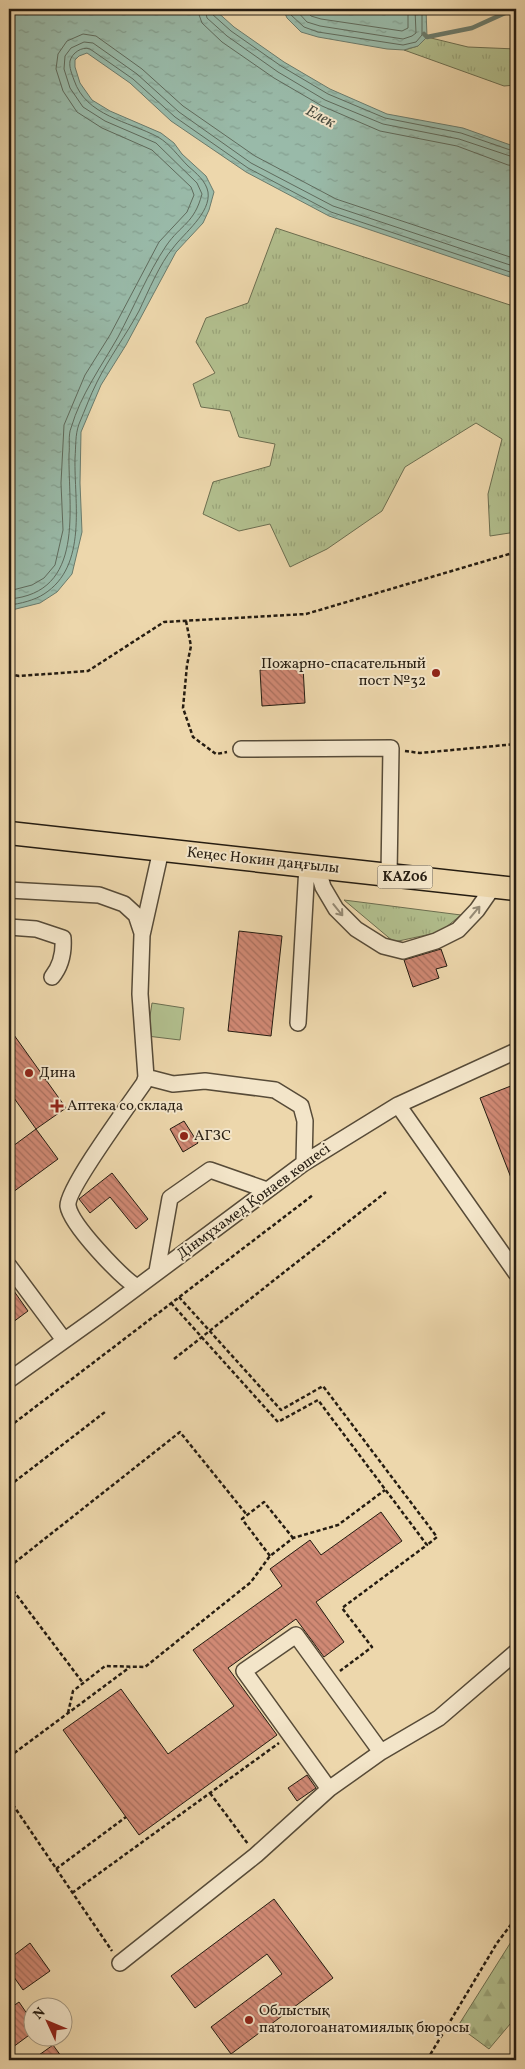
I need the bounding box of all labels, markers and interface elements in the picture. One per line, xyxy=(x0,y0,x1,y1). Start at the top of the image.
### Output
water label: Елек xyxy=(301,100,339,134)
place label: Пожарно-спасательный пост №32 xyxy=(261,654,426,692)
marker: Пожарно-спасательный пост №32 xyxy=(430,667,442,679)
street label: Кеңес Нокин даңғылы xyxy=(186,843,341,879)
road number: KАZ06 xyxy=(378,866,432,889)
one-way arrow xyxy=(333,904,344,917)
one-way arrow xyxy=(469,905,480,918)
place label: Дина xyxy=(39,1063,76,1084)
marker: Дина xyxy=(23,1067,35,1079)
place label: Аптека со склада xyxy=(67,1096,183,1117)
marker: Аптека со склада xyxy=(51,1100,63,1112)
place label: АГЗС xyxy=(194,1126,231,1147)
marker: АГЗС xyxy=(178,1130,190,1142)
street label: Дінмұхамед Қонаев көшесі xyxy=(173,1139,335,1265)
north arrow xyxy=(22,1996,72,2046)
place label: Облыстық патологоанатомиялық бюросы xyxy=(259,2001,470,2039)
text: N xyxy=(29,2004,50,2024)
marker: Облыстық патологоанатомиялық бюросы xyxy=(243,2014,255,2026)

